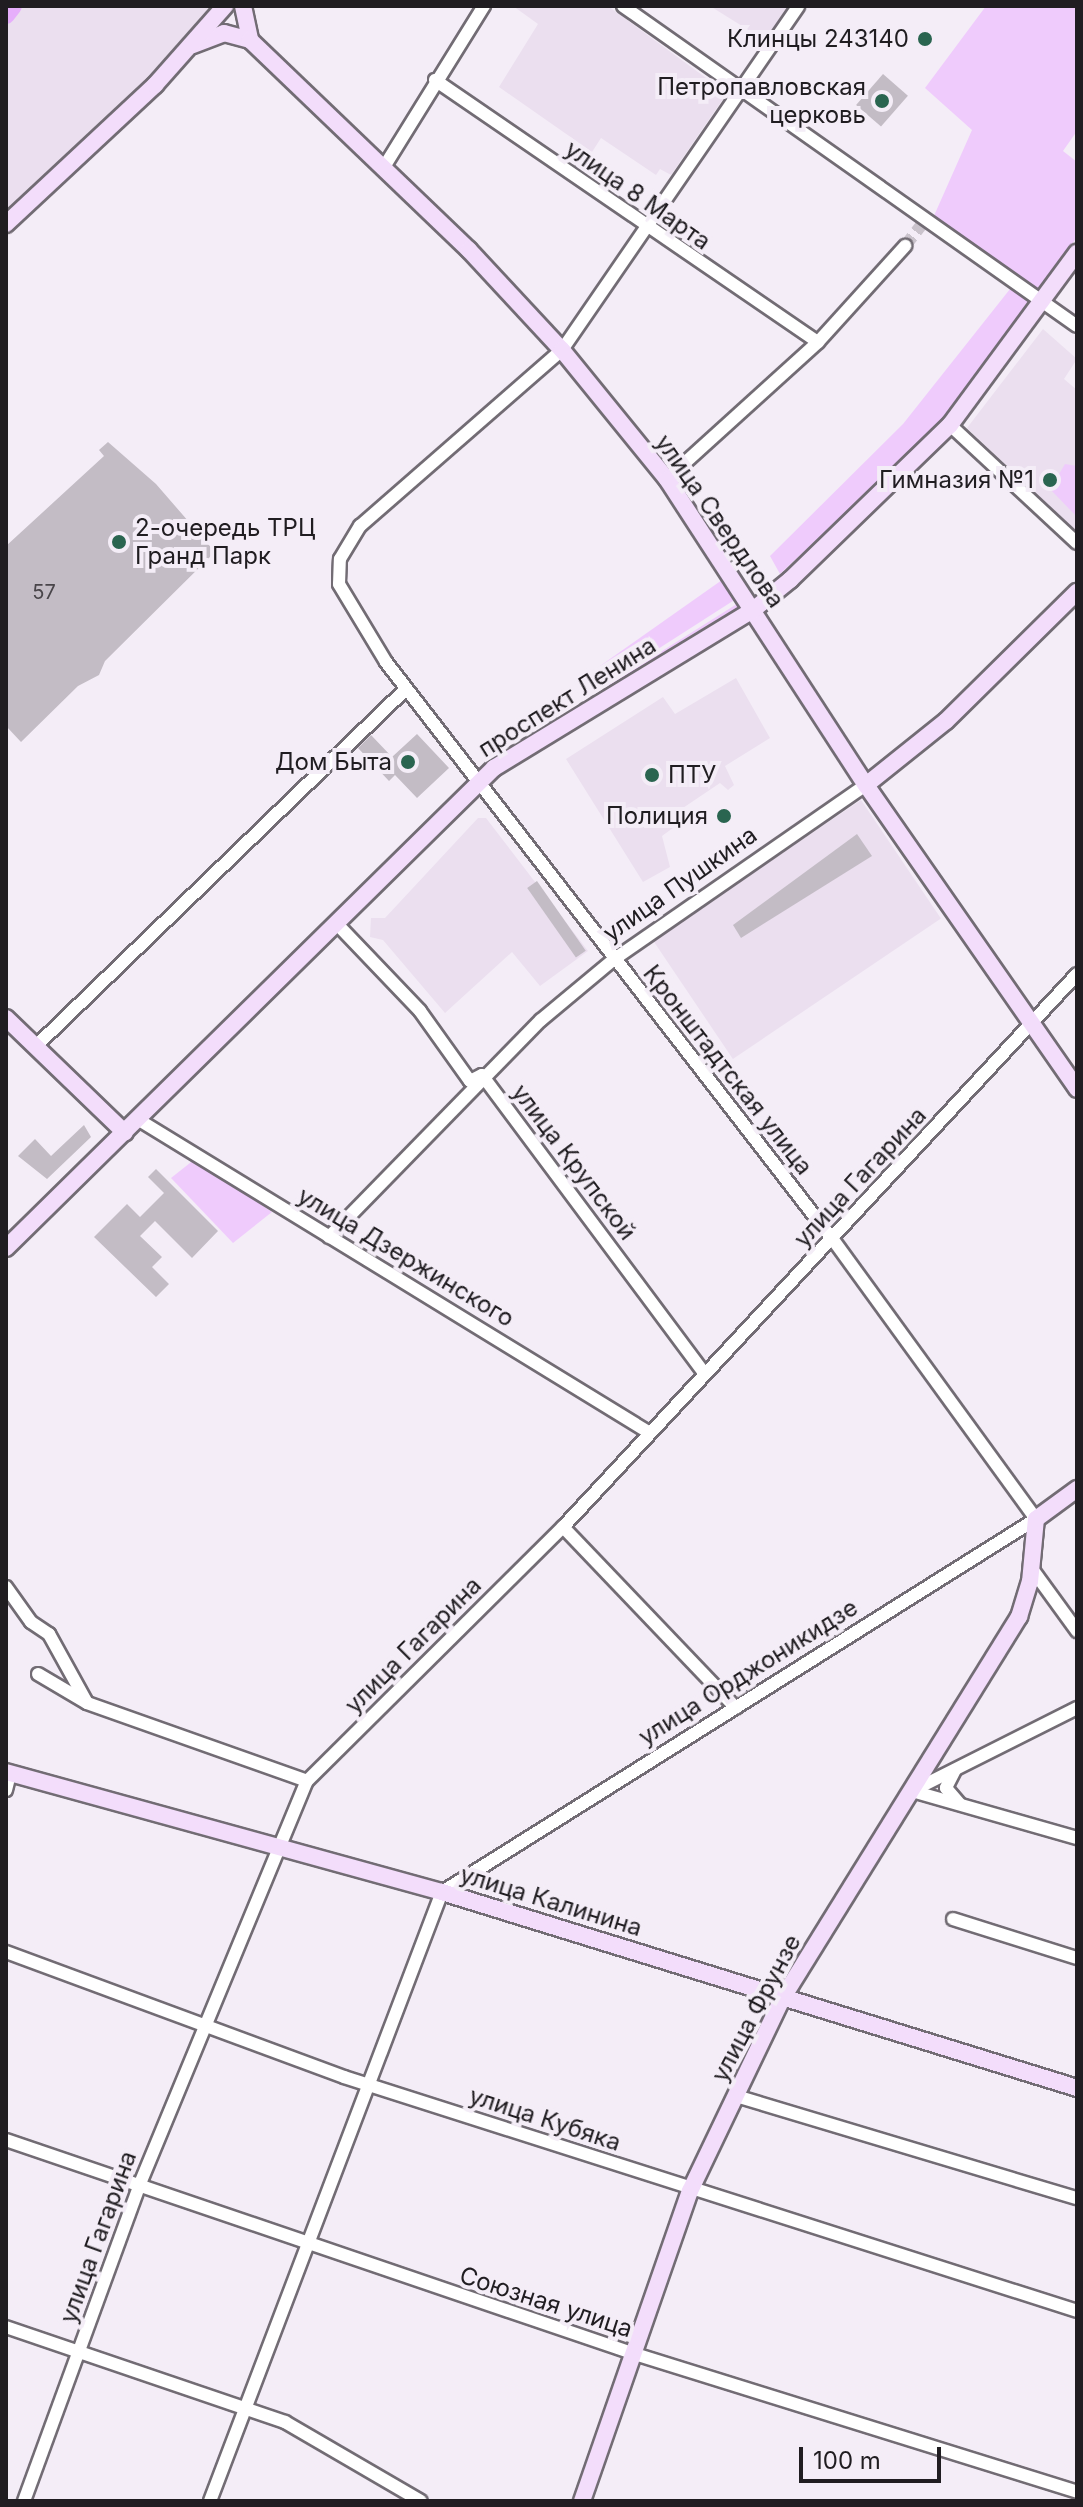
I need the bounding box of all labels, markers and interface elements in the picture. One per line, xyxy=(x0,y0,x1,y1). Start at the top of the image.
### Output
place label: Клинцы 243140 xyxy=(727,25,909,53)
marker: Клинцы 243140 xyxy=(916,30,934,48)
place label: Петропавловская церковь xyxy=(657,73,866,129)
marker: Петропавловская церковь xyxy=(873,92,891,110)
street label: улица 8 Марта xyxy=(560,134,716,256)
street label: улица Свердлова xyxy=(649,429,791,613)
place label: Гимназия №1 xyxy=(879,466,1034,494)
marker: Гимназия №1 xyxy=(1041,471,1059,489)
place label: 2-очередь ТРЦ Гранд Парк xyxy=(135,514,315,570)
marker: 2-очередь ТРЦ Гранд Парк xyxy=(110,533,128,551)
house number: 57 xyxy=(32,580,56,604)
street label: проспект Ленина xyxy=(473,631,661,763)
place label: Дом Быта xyxy=(275,748,392,776)
marker: Дом Быта xyxy=(399,753,417,771)
place label: ПТУ xyxy=(668,761,716,789)
marker: ПТУ xyxy=(643,766,661,784)
place label: Полиция xyxy=(606,802,708,830)
marker: Полиция xyxy=(715,807,733,825)
street label: улица Пушкина xyxy=(598,820,762,948)
street label: Кронштадтская улица xyxy=(637,959,819,1181)
street label: улица Крупской xyxy=(506,1078,642,1246)
street label: улица Гагарина xyxy=(788,1101,932,1253)
street label: улица Дзержинского xyxy=(293,1181,519,1333)
street label: улица Гагарина xyxy=(339,1571,487,1719)
street label: улица Орджоникидзе xyxy=(633,1593,863,1751)
street label: улица Калинина xyxy=(457,1860,645,1942)
street label: улица Фрунзе xyxy=(705,1929,807,2087)
street label: улица Кубяка xyxy=(466,2081,624,2157)
street label: улица Гагарина xyxy=(54,2147,142,2327)
street label: Союзная улица xyxy=(456,2261,636,2343)
scale bar xyxy=(803,2431,945,2481)
text: 100 m xyxy=(813,2446,881,2475)

